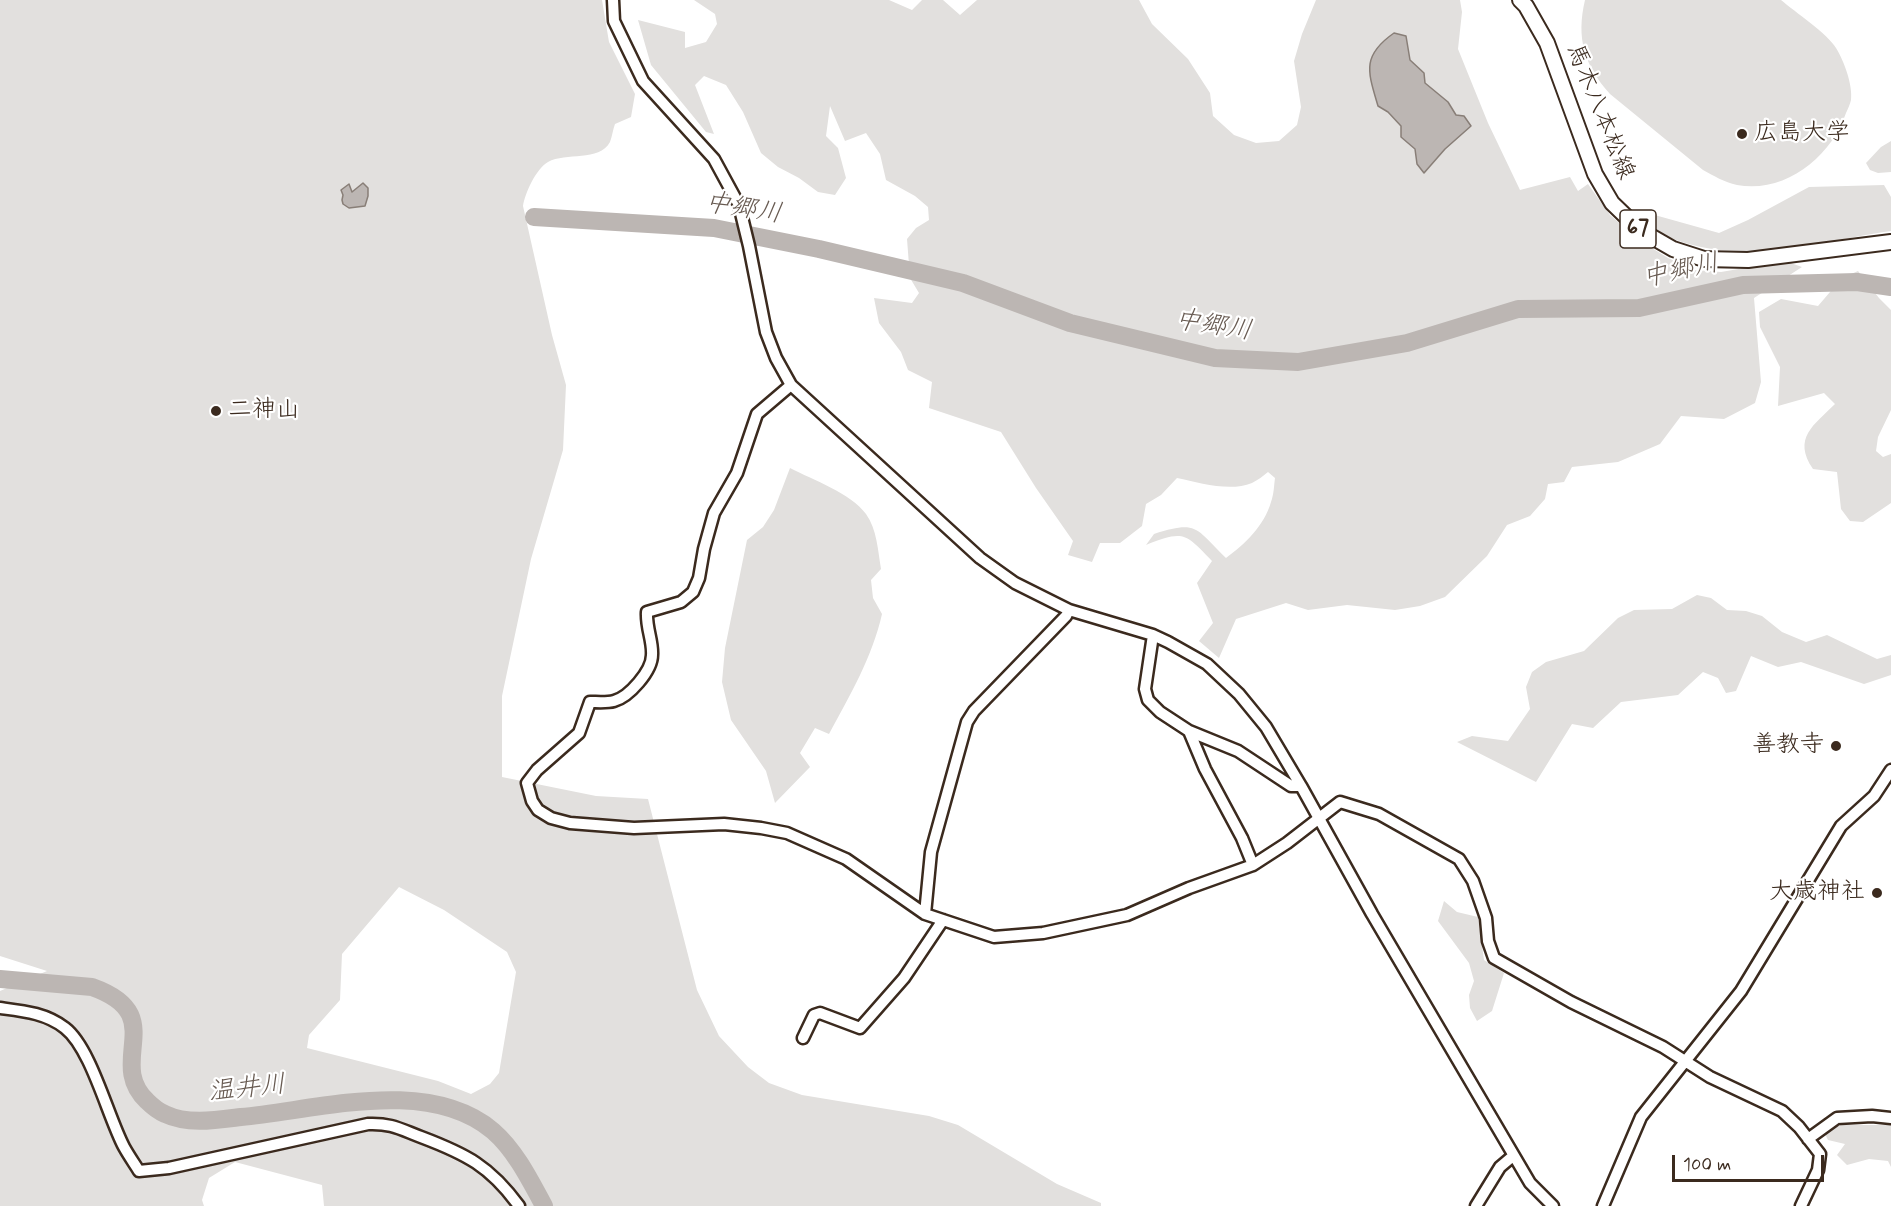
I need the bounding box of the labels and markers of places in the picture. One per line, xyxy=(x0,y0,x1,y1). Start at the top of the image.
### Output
place label: 広島大学 xyxy=(1754,120,1850,148)
marker: 広島大学 xyxy=(1735,127,1749,141)
place label: 二神山 xyxy=(228,397,300,425)
marker: 二神山 xyxy=(209,404,223,418)
place label: 善教寺 xyxy=(1752,732,1824,760)
marker: 善教寺 xyxy=(1829,739,1843,753)
place label: 大歳神社 xyxy=(1769,879,1865,907)
marker: 大歳神社 xyxy=(1870,886,1884,900)

